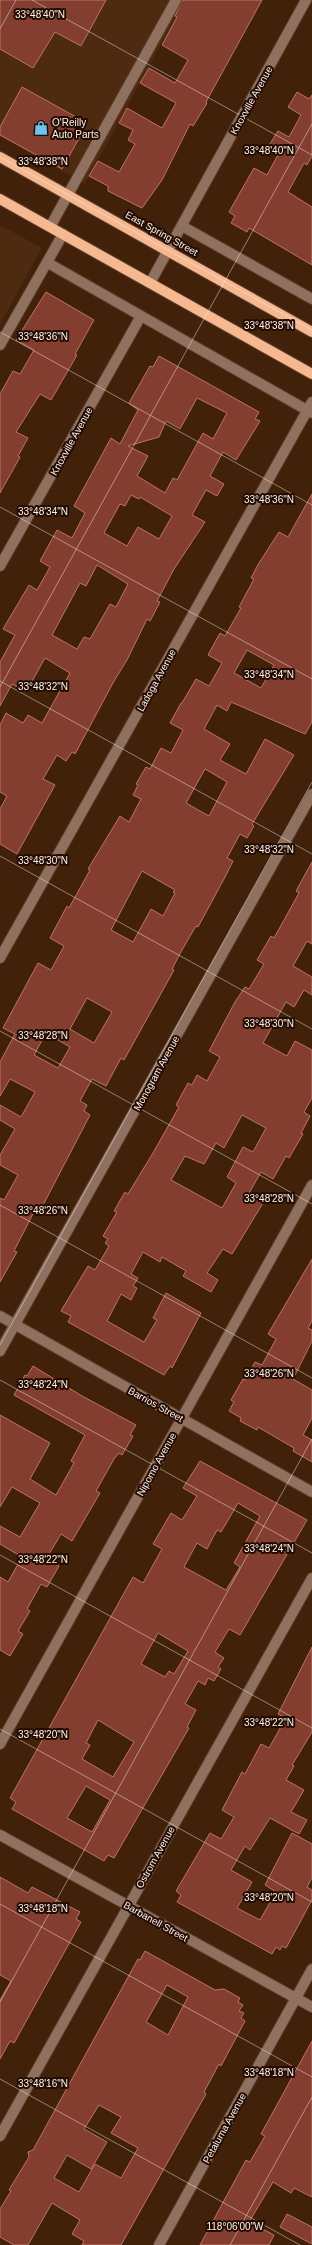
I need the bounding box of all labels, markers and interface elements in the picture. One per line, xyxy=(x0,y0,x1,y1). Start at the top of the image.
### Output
text: 33°48'40"N xyxy=(15,9,65,20)
street label: Knoxville Avenue xyxy=(228,64,275,136)
place label: O'Reilly Auto Parts xyxy=(52,117,99,140)
shop icon: O'Reilly Auto Parts xyxy=(33,120,49,136)
text: 33°48'40"N xyxy=(244,145,294,156)
text: 33°48'38"N xyxy=(18,156,68,167)
street label: East Spring Street xyxy=(124,209,200,258)
text: 33°48'38"N xyxy=(244,320,294,331)
text: 33°48'36"N xyxy=(18,331,68,342)
street label: Knoxville Avenue xyxy=(48,405,95,477)
text: 33°48'36"N xyxy=(244,494,294,505)
text: 33°48'34"N xyxy=(18,506,68,517)
street label: Ladoga Avenue xyxy=(135,647,178,713)
text: 33°48'34"N xyxy=(244,669,294,680)
text: 33°48'32"N xyxy=(18,681,68,692)
text: 33°48'32"N xyxy=(244,844,294,855)
text: 33°48'30"N xyxy=(18,855,68,866)
text: 33°48'30"N xyxy=(244,1018,294,1029)
text: 33°48'28"N xyxy=(18,1030,68,1041)
street label: Monogram Avenue xyxy=(131,1034,182,1113)
text: 33°48'28"N xyxy=(244,1193,294,1204)
text: 33°48'26"N xyxy=(18,1205,68,1216)
text: 33°48'26"N xyxy=(244,1368,294,1379)
text: 33°48'24"N xyxy=(18,1379,68,1390)
street label: Barrios Street xyxy=(126,1385,185,1424)
street label: Nipomo Avenue xyxy=(135,1430,179,1498)
text: 33°48'24"N xyxy=(244,1543,294,1554)
text: 33°48'22"N xyxy=(18,1554,68,1565)
text: 33°48'22"N xyxy=(244,1717,294,1728)
text: 33°48'20"N xyxy=(18,1729,68,1740)
street label: Ostrom Avenue xyxy=(134,1824,177,1890)
text: 33°48'20"N xyxy=(244,1892,294,1903)
street label: Barbanell Street xyxy=(122,1899,190,1944)
text: 33°48'18"N xyxy=(18,1903,68,1914)
text: 33°48'18"N xyxy=(244,2067,294,2078)
text: 33°48'16"N xyxy=(18,2078,68,2089)
street label: Petaluma Avenue xyxy=(201,2091,248,2165)
text: 118°06'00"W xyxy=(206,2221,264,2232)

